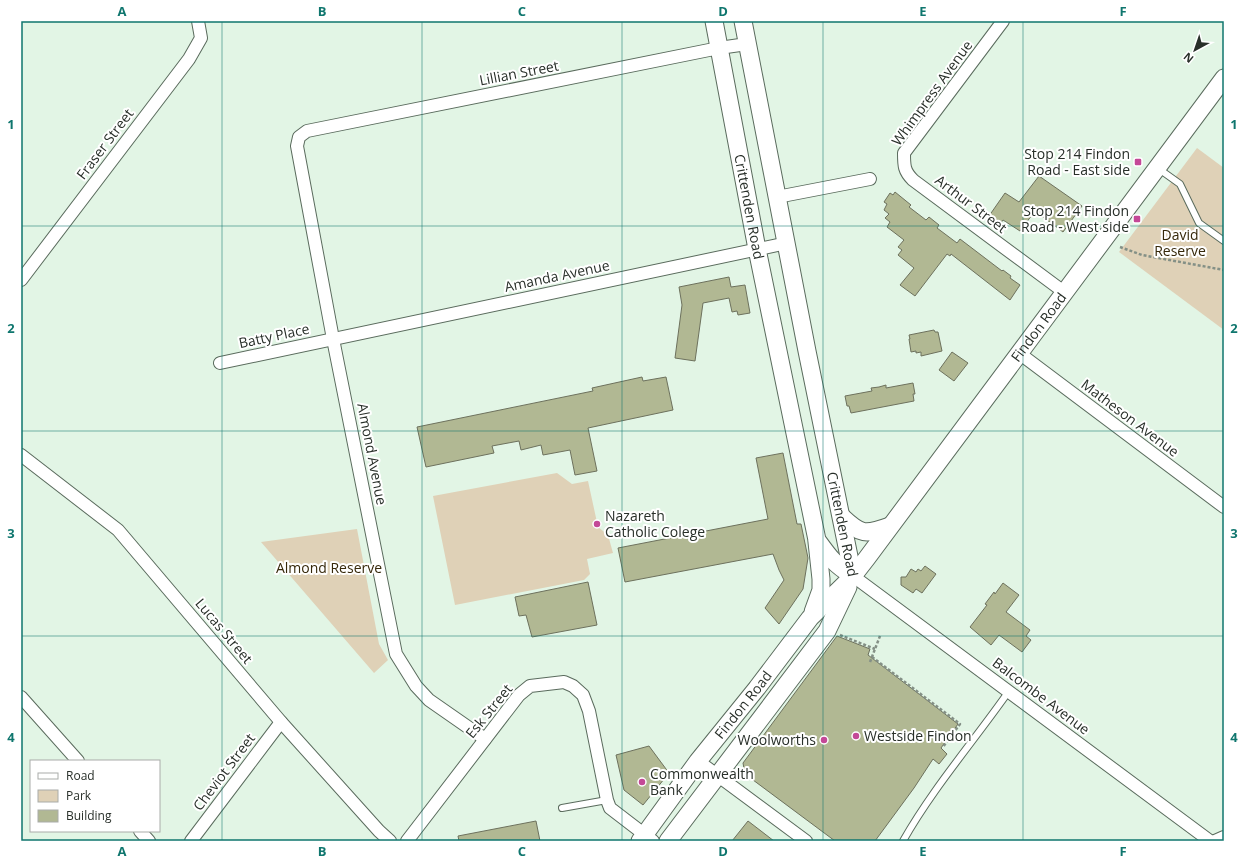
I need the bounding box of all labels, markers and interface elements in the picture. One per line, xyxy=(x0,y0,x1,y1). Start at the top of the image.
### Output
text: A xyxy=(118,2,127,20)
text: B xyxy=(318,2,327,20)
text: C xyxy=(518,2,526,20)
text: D xyxy=(718,2,728,20)
text: E xyxy=(919,2,927,20)
text: F xyxy=(1119,2,1127,20)
north arrow xyxy=(1175,30,1215,70)
street label: Whimpress Avenue xyxy=(887,36,976,149)
text: N xyxy=(1180,49,1197,67)
street label: Lillian Street xyxy=(478,55,560,90)
street label: Fraser Street xyxy=(72,105,137,183)
text: 1 xyxy=(7,115,15,133)
text: 1 xyxy=(1230,115,1238,133)
place label: Stop 214 Findon Road - East side xyxy=(1024,144,1130,179)
street label: Crittenden Road xyxy=(730,152,769,261)
marker: Stop 214 Findon Road - East side xyxy=(1133,157,1143,167)
street label: Arthur Street xyxy=(932,170,1011,237)
place label: Stop 214 Findon Road - West side xyxy=(1021,201,1129,236)
marker: Stop 214 Findon Road - West side xyxy=(1132,214,1142,224)
park label: David Reserve xyxy=(1154,225,1206,260)
street label: Amanda Avenue xyxy=(503,255,611,296)
street label: Findon Road xyxy=(1006,288,1070,366)
text: 2 xyxy=(7,319,15,337)
street label: Batty Place xyxy=(237,319,311,352)
text: 2 xyxy=(1230,319,1238,337)
street label: Matheson Avenue xyxy=(1078,375,1183,461)
street label: Almond Avenue xyxy=(353,401,392,507)
street label: Crittenden Road xyxy=(823,470,863,578)
place label: Nazareth Catholic Colege xyxy=(605,506,705,541)
marker: Nazareth Catholic Colege xyxy=(592,519,602,529)
text: 3 xyxy=(7,524,15,542)
text: 3 xyxy=(1230,524,1238,542)
park label: Almond Reserve xyxy=(276,558,382,577)
street label: Lucas Street xyxy=(191,594,257,667)
street label: Balcombe Avenue xyxy=(989,653,1094,739)
street label: Findon Road xyxy=(710,667,776,742)
street label: Esk Street xyxy=(461,680,516,742)
place label: Westside Findon xyxy=(864,726,972,745)
text: 4 xyxy=(7,728,15,746)
text: 4 xyxy=(1230,728,1238,746)
street label: Cheviot Street xyxy=(188,729,259,814)
place label: Woolworths xyxy=(737,730,816,749)
marker: Westside Findon xyxy=(851,731,861,741)
marker: Woolworths xyxy=(819,735,829,745)
legend xyxy=(30,760,160,832)
place label: Commonwealth Bank xyxy=(650,764,754,799)
text: Road xyxy=(66,767,95,784)
marker: Commonwealth Bank xyxy=(637,777,647,787)
text: Park xyxy=(66,787,92,804)
text: Building xyxy=(66,807,112,824)
text: A xyxy=(118,842,127,860)
text: B xyxy=(318,842,327,860)
text: C xyxy=(518,842,526,860)
text: D xyxy=(718,842,728,860)
text: E xyxy=(919,842,927,860)
text: F xyxy=(1119,842,1127,860)

